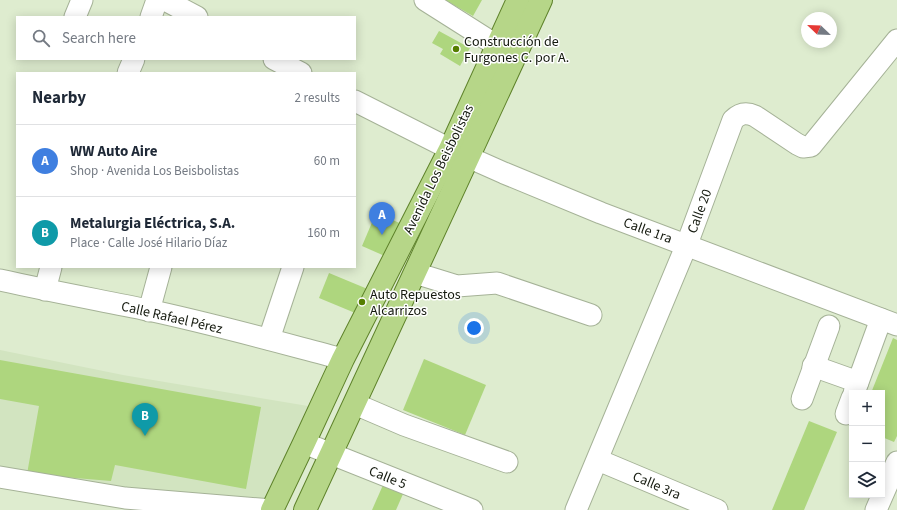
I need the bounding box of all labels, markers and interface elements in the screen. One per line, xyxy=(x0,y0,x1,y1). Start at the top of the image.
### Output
north arrow xyxy=(801,12,837,48)
search box xyxy=(16,16,356,60)
icon: search xyxy=(30,27,52,49)
text: Search here xyxy=(62,28,136,49)
place label: Construcción de Furgones C. por A. xyxy=(464,32,569,68)
marker: Construcción de Furgones C. por A. xyxy=(451,44,461,54)
text: Nearby xyxy=(32,86,86,110)
text: 2 results xyxy=(295,89,340,107)
street label: Avenida Los Beisbolistas xyxy=(399,101,479,238)
text: WW Auto Aire xyxy=(70,141,158,162)
text: A xyxy=(41,152,49,170)
text: 60 m xyxy=(314,152,340,170)
text: Shop · Avenida Los Beisbolistas xyxy=(70,162,239,180)
street label: Calle 20 xyxy=(683,186,717,236)
pin: A xyxy=(369,202,395,235)
text: Metalurgia Eléctrica, S.A. xyxy=(70,213,235,234)
street label: Calle 1ra xyxy=(621,213,675,249)
text: B xyxy=(41,224,49,242)
text: 160 m xyxy=(307,224,340,242)
text: Place · Calle José Hilario Díaz xyxy=(70,234,227,252)
place label: Auto Repuestos Alcarrizos xyxy=(370,285,461,321)
street label: Calle Rafael Pérez xyxy=(119,297,224,339)
marker: Auto Repuestos Alcarrizos xyxy=(357,297,367,307)
your location xyxy=(464,318,484,338)
map controls xyxy=(849,390,885,498)
button: + xyxy=(849,390,885,426)
pin: B xyxy=(132,403,158,436)
button: − xyxy=(849,426,885,462)
street label: Calle 5 xyxy=(366,461,409,494)
button: layers xyxy=(849,462,885,498)
street label: Calle 3ra xyxy=(629,467,684,505)

